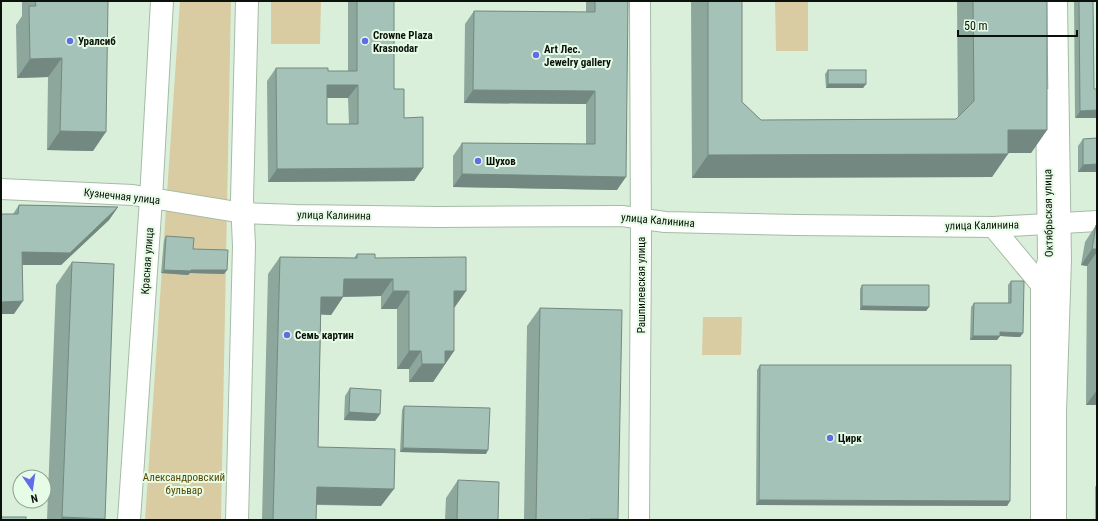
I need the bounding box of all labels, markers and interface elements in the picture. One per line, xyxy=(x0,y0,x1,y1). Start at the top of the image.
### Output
scale bar xyxy=(958,12,1077,38)
text: 50 m xyxy=(964,19,988,33)
place label: Crowne Plaza Krasnodar xyxy=(373,29,433,55)
place label: Уралсиб xyxy=(78,35,116,48)
marker: Уралсиб xyxy=(65,36,75,46)
marker: Crowne Plaza Krasnodar xyxy=(360,36,370,46)
place label: Art Лес. Jewelry gallery xyxy=(544,43,611,69)
marker: Art Лес. Jewelry gallery xyxy=(531,50,541,60)
place label: Шухов xyxy=(486,155,516,168)
marker: Шухов xyxy=(473,156,483,166)
street label: Октябрьская улица xyxy=(1041,169,1056,257)
street label: Кузнечная улица xyxy=(83,186,161,207)
street label: улица Калинина xyxy=(297,208,371,223)
street label: улица Калинина xyxy=(621,211,695,230)
street label: улица Калинина xyxy=(945,218,1019,233)
street label: Красная улица xyxy=(139,227,156,295)
street label: Рашпилевская улица xyxy=(635,237,648,333)
place label: Семь картин xyxy=(295,329,354,342)
marker: Семь картин xyxy=(282,330,292,340)
place label: Цирк xyxy=(838,432,862,445)
marker: Цирк xyxy=(825,433,835,443)
north arrow xyxy=(12,469,52,509)
park label: Александровский бульвар xyxy=(143,471,225,497)
text: N xyxy=(29,491,39,505)

